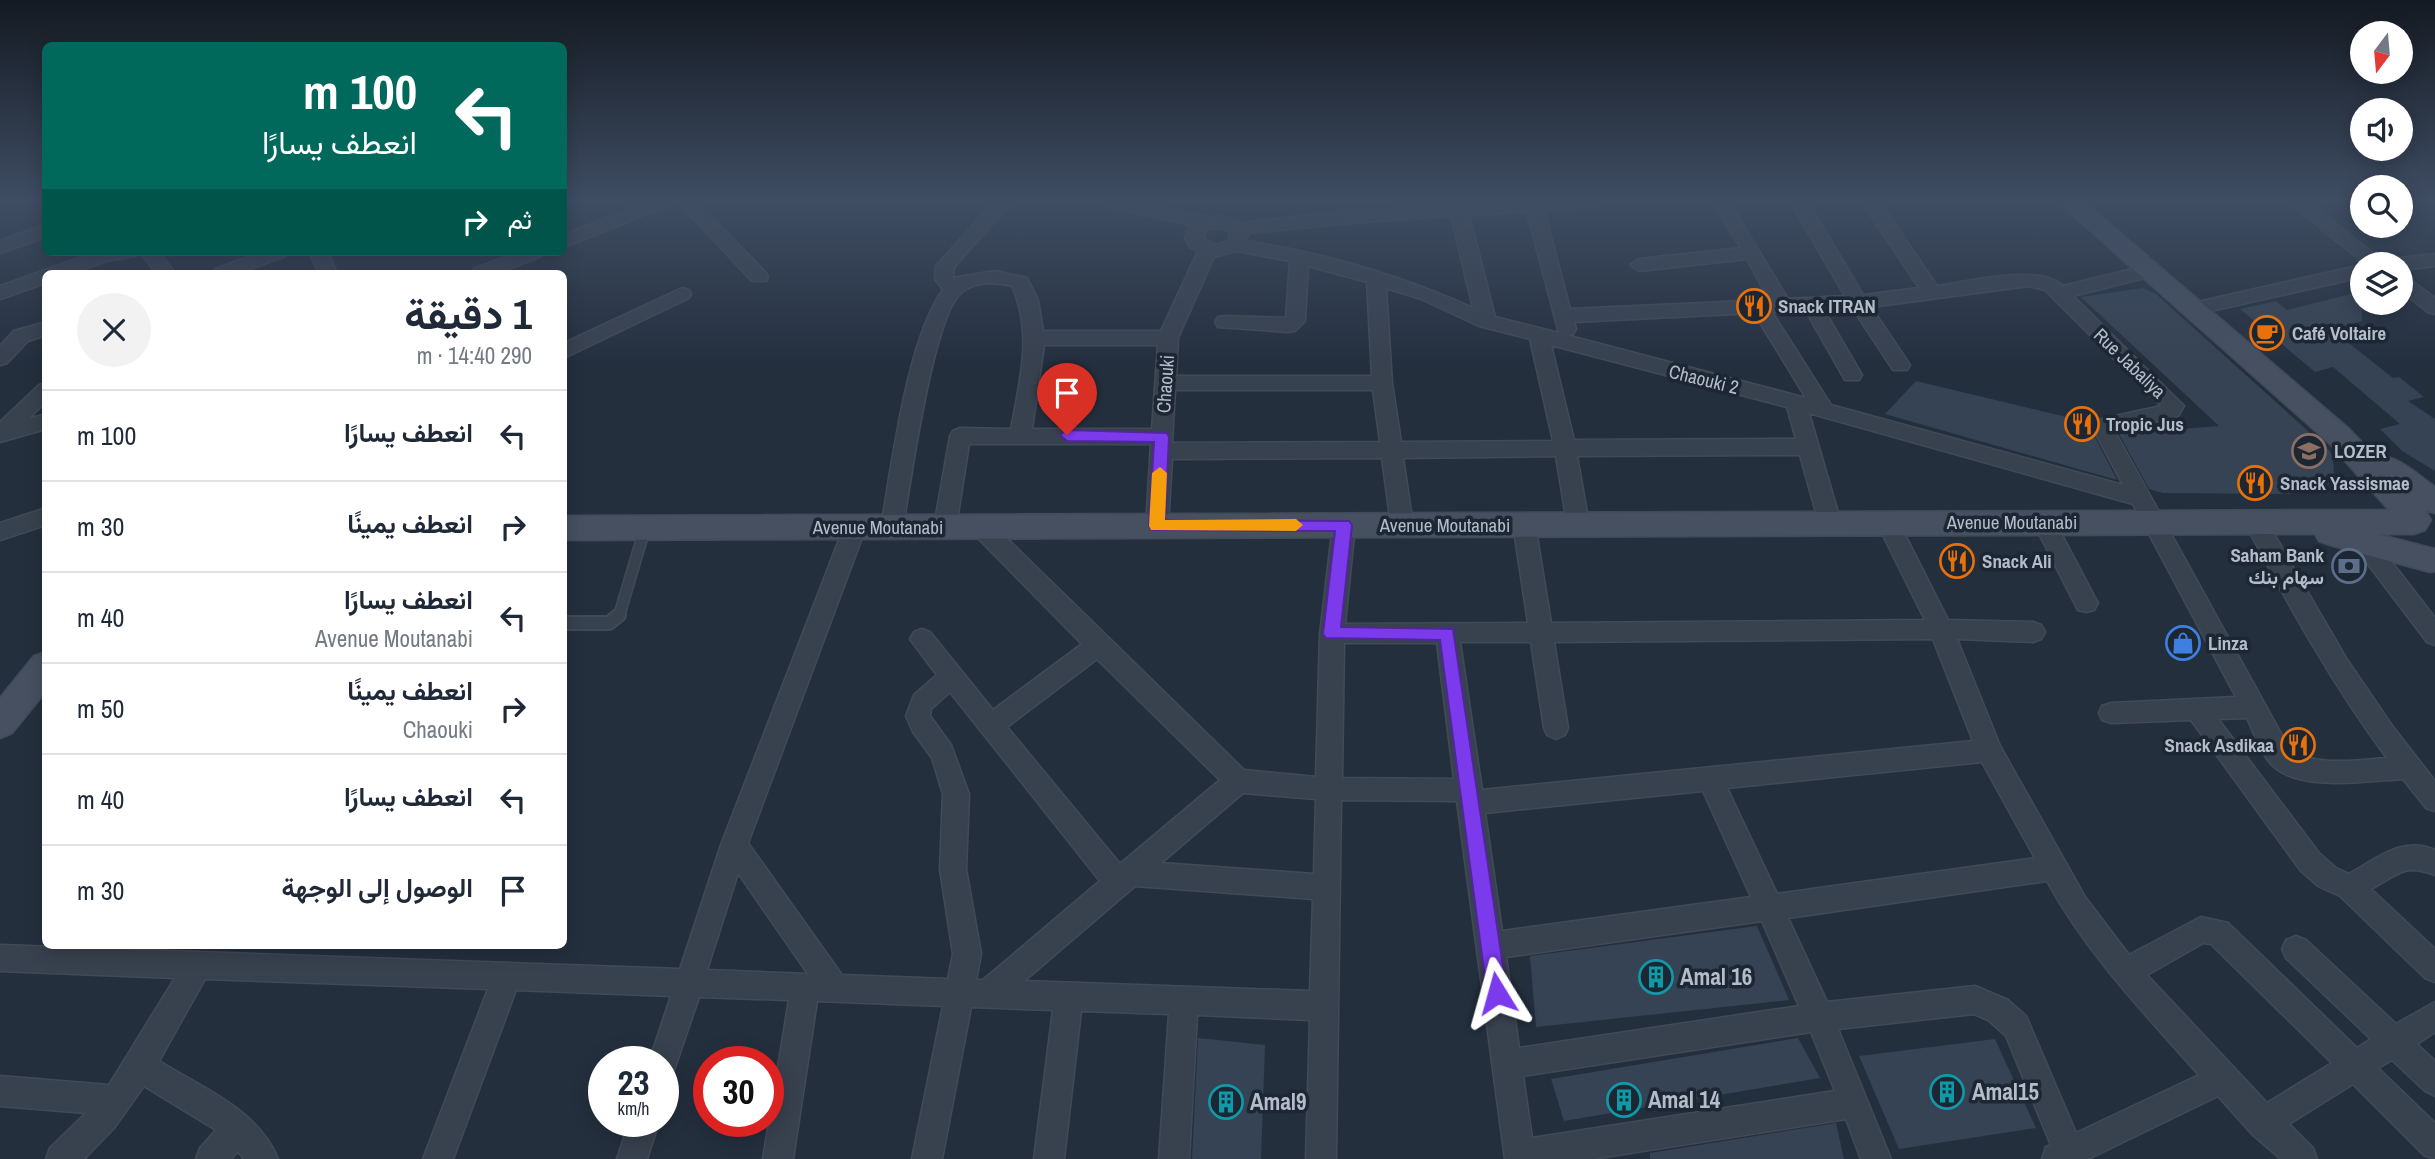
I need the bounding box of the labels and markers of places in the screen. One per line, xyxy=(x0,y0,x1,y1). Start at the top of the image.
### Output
restaurant icon: Snack ITRAN xyxy=(1735,287,1773,325)
place label: Snack ITRAN xyxy=(1778,293,1876,319)
cafe icon: Café Voltaire xyxy=(2248,314,2286,352)
place label: Café Voltaire xyxy=(2292,320,2386,346)
pin xyxy=(1037,363,1097,435)
restaurant icon: Tropic Jus xyxy=(2063,405,2101,443)
place label: Tropic Jus xyxy=(2106,411,2184,437)
school or university icon: LOZER xyxy=(2290,432,2328,470)
place label: LOZER xyxy=(2334,438,2387,464)
restaurant icon: Snack Yassismae xyxy=(2236,464,2274,502)
place label: Snack Yassismae xyxy=(2280,470,2410,496)
restaurant icon: Snack Ali xyxy=(1938,542,1976,580)
place label: Saham Bank سهام بنك xyxy=(2230,542,2324,590)
bank icon: Saham Bank سهام بنك xyxy=(2330,547,2368,585)
place label: Snack Ali xyxy=(1982,548,2052,574)
shop icon: Linza xyxy=(2164,624,2202,662)
place label: Linza xyxy=(2208,630,2248,656)
restaurant icon: Snack Asdikaa xyxy=(2279,726,2317,764)
place label: Snack Asdikaa xyxy=(2165,732,2274,758)
building icon: Amal 16 xyxy=(1637,958,1675,996)
place label: Amal 16 xyxy=(1680,961,1752,992)
building icon: Amal15 xyxy=(1928,1073,1966,1111)
place label: Amal15 xyxy=(1972,1076,2039,1107)
building icon: Amal 14 xyxy=(1605,1081,1643,1119)
building icon: Amal9 xyxy=(1207,1083,1245,1121)
place label: Amal 14 xyxy=(1648,1084,1721,1115)
place label: Amal9 xyxy=(1250,1086,1307,1117)

